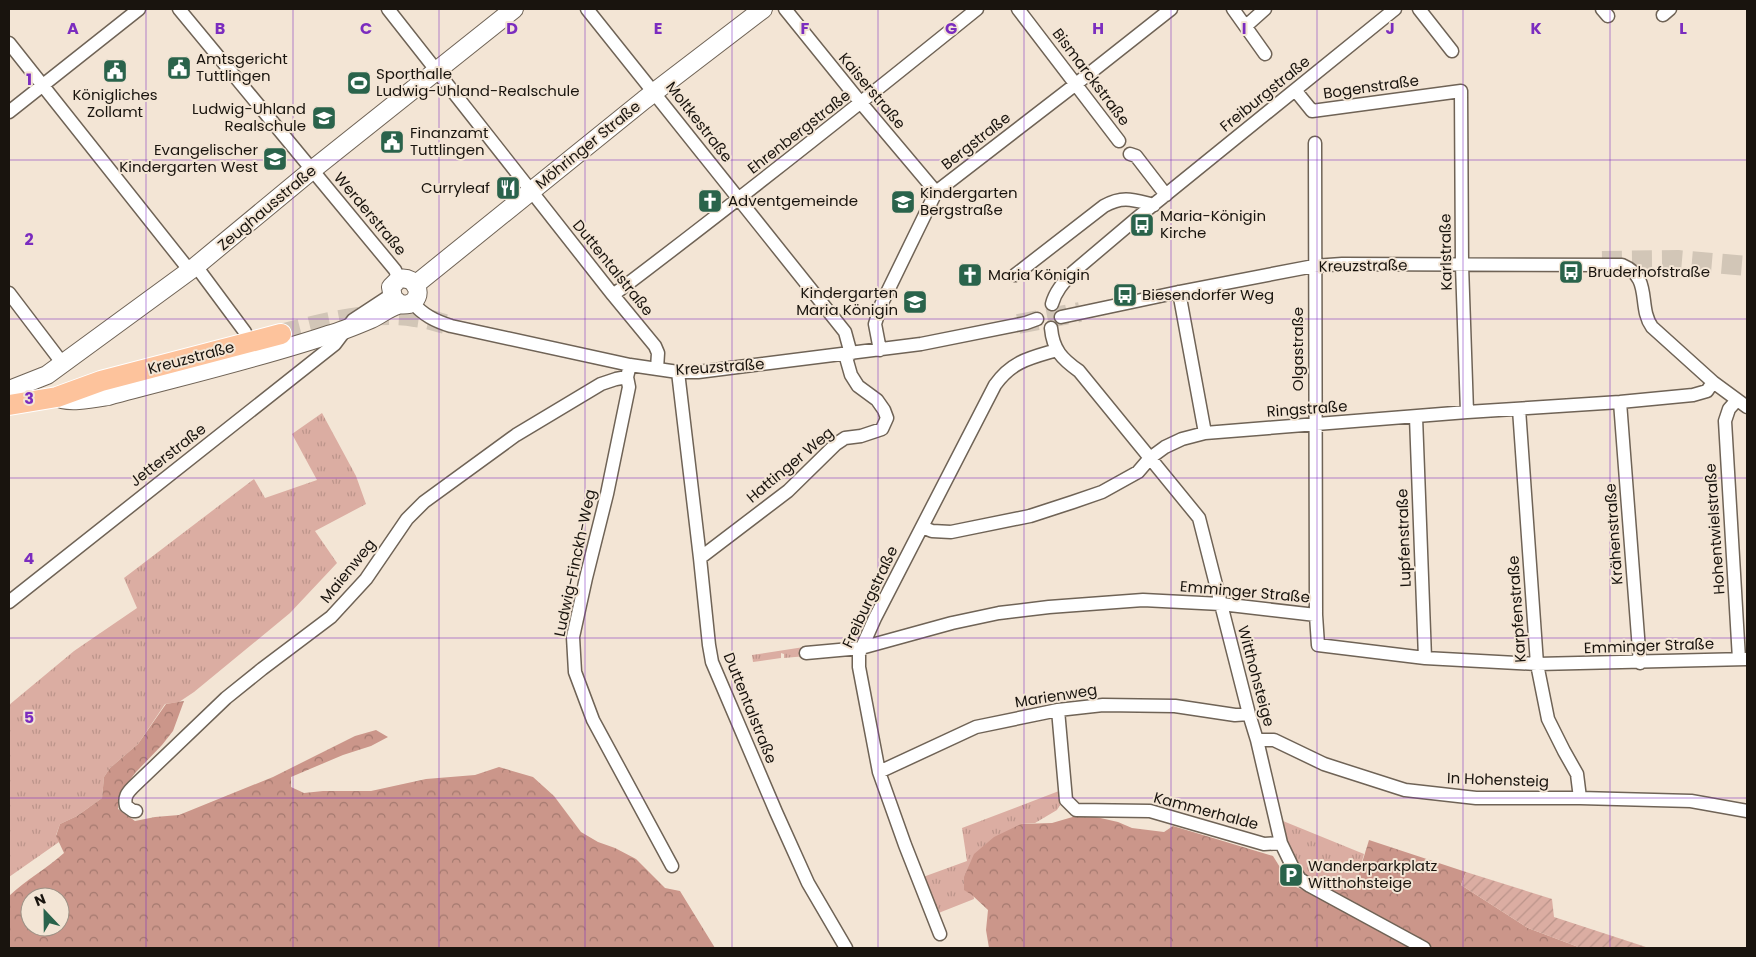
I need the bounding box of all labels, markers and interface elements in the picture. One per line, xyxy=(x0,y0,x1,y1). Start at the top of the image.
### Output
text: A xyxy=(67,17,79,40)
text: B xyxy=(215,17,225,40)
text: C xyxy=(360,17,372,40)
text: D xyxy=(506,17,518,40)
text: E xyxy=(654,17,662,40)
text: F xyxy=(801,17,810,40)
text: G xyxy=(945,17,957,40)
text: H xyxy=(1092,17,1104,40)
text: I xyxy=(1242,17,1246,40)
text: J xyxy=(1385,17,1395,40)
text: K xyxy=(1530,17,1542,40)
text: L xyxy=(1679,17,1687,40)
street label: Bismarckstraße xyxy=(1048,24,1135,130)
place label: Amtsgericht Tuttlingen xyxy=(196,48,288,86)
street label: Kaiserstraße xyxy=(834,48,911,133)
street label: Freiburgstraße xyxy=(1215,51,1314,136)
public building icon: Amtsgericht Tuttlingen xyxy=(166,55,192,81)
public building icon: Königliches Zollamt xyxy=(102,58,128,84)
place label: Sporthalle Ludwig-Uhland-Realschule xyxy=(376,63,580,101)
text: 1 xyxy=(26,68,32,91)
street label: Bogenstraße xyxy=(1322,69,1420,104)
sports icon: Sporthalle Ludwig-Uhland-Realschule xyxy=(346,70,372,96)
street label: Moltkestraße xyxy=(661,77,738,166)
place label: Königliches Zollamt xyxy=(72,84,158,122)
street label: Ehrenbergstraße xyxy=(743,85,855,179)
street label: Möhringer Straße xyxy=(531,96,645,194)
place label: Ludwig-Uhland Realschule xyxy=(192,98,306,136)
school or university icon: Ludwig-Uhland Realschule xyxy=(311,105,337,131)
street label: Bergstraße xyxy=(937,107,1015,174)
place label: Finanzamt Tuttlingen xyxy=(410,122,488,160)
public building icon: Finanzamt Tuttlingen xyxy=(379,129,405,155)
place label: Evangelischer Kindergarten West xyxy=(119,139,258,177)
school or university icon: Evangelischer Kindergarten West xyxy=(262,146,288,172)
street label: Zeughausstraße xyxy=(213,160,320,255)
street label: Werderstraße xyxy=(329,167,412,260)
restaurant icon: Curryleaf xyxy=(495,175,521,201)
place label: Curryleaf xyxy=(421,177,490,198)
place label: Kindergarten Bergstraße xyxy=(920,182,1018,220)
church icon: Adventgemeinde xyxy=(697,188,723,214)
school or university icon: Kindergarten Bergstraße xyxy=(890,189,916,215)
place label: Adventgemeinde xyxy=(728,190,858,211)
place label: Maria-Königin Kirche xyxy=(1160,205,1266,243)
bus stop icon: Maria-Königin Kirche xyxy=(1129,212,1155,238)
street label: Karlstraße xyxy=(1434,213,1457,291)
street label: Duttentalstraße xyxy=(568,215,659,320)
text: 2 xyxy=(24,228,34,251)
street label: Kreuzstraße xyxy=(1318,254,1408,277)
bus stop icon: Bruderhofstraße xyxy=(1558,259,1584,285)
place label: Bruderhofstraße xyxy=(1588,261,1710,282)
church icon: Maria Königin xyxy=(957,262,983,288)
place label: Maria Königin xyxy=(988,264,1090,285)
place label: Kindergarten Maria Königin xyxy=(796,282,898,320)
bus stop icon: Biesendorfer Weg xyxy=(1112,282,1138,308)
place label: Biesendorfer Weg xyxy=(1142,284,1274,305)
school or university icon: Kindergarten Maria Königin xyxy=(902,289,928,315)
street label: Olgastraße xyxy=(1287,307,1308,391)
street label: Kreuzstraße xyxy=(145,336,237,379)
street label: Kreuzstraße xyxy=(675,353,765,380)
text: 3 xyxy=(24,387,34,410)
street label: Ringstraße xyxy=(1266,395,1348,422)
street label: Jetterstraße xyxy=(125,418,210,491)
street label: Hattinger Weg xyxy=(742,422,838,507)
street label: Hohentwielstraße xyxy=(1699,463,1730,595)
street label: Krähenstraße xyxy=(1599,483,1628,586)
street label: Ludwig-Finckh-Weg xyxy=(549,487,600,639)
street label: Lupfenstraße xyxy=(1391,488,1416,588)
street label: Maienweg xyxy=(315,534,380,607)
street label: Freiburgstraße xyxy=(837,542,902,651)
text: 4 xyxy=(24,547,35,570)
street label: Karpfenstraße xyxy=(1502,555,1531,663)
street label: Emminger Straße xyxy=(1179,575,1311,608)
street label: Witthohsteige xyxy=(1233,623,1280,729)
street label: Emminger Straße xyxy=(1583,633,1715,658)
street label: Duttentalstraße xyxy=(719,649,782,766)
street label: Marienweg xyxy=(1013,679,1099,712)
text: 5 xyxy=(24,706,34,729)
street label: In Hohensteig xyxy=(1447,767,1549,792)
street label: Kammerhalde xyxy=(1151,786,1261,835)
place label: Wanderparkplatz Witthohsteige xyxy=(1308,855,1437,893)
parking icon: Wanderparkplatz Witthohsteige xyxy=(1278,862,1304,888)
north arrow xyxy=(20,887,70,937)
text: N xyxy=(32,889,49,911)

